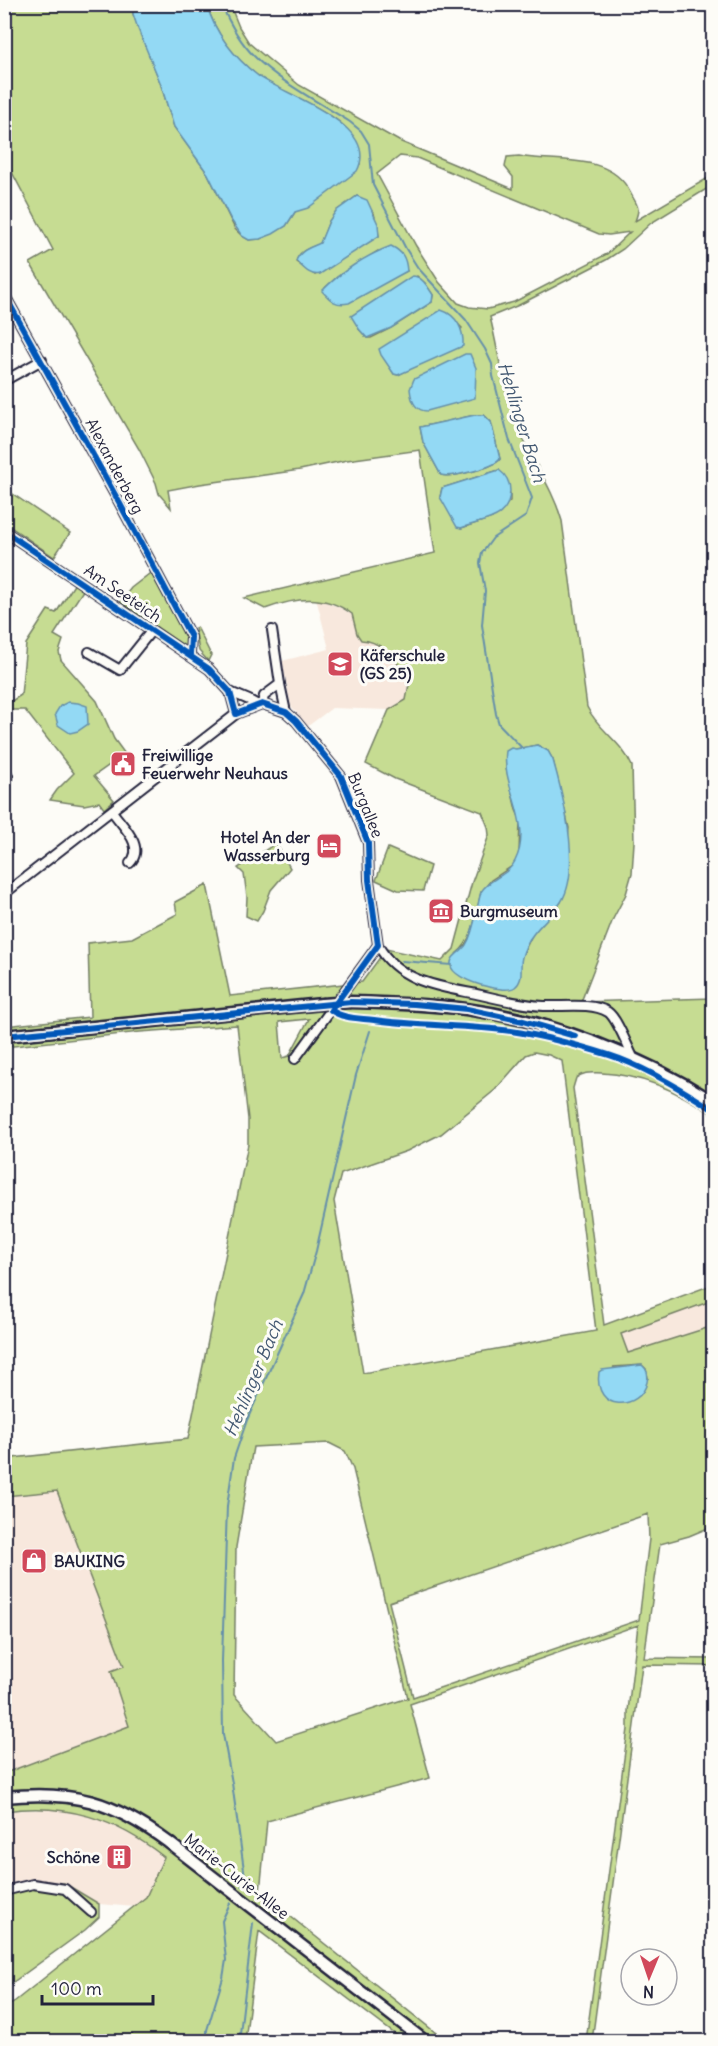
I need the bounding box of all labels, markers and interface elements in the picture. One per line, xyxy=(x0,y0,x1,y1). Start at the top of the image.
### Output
water label: Hehlinger Bach xyxy=(493,359,551,485)
street label: Alexanderberg xyxy=(81,415,149,517)
street label: Am Seeteich xyxy=(80,560,166,626)
place label: Käferschule (GS 25) xyxy=(360,645,445,684)
school or university icon: Käferschule (GS 25) xyxy=(325,649,355,679)
place label: Freiwillige Feuerwehr Neuhaus xyxy=(142,745,288,783)
public building icon: Freiwillige Feuerwehr Neuhaus xyxy=(108,749,138,779)
street label: Burgallee xyxy=(344,769,388,841)
place label: Hotel An der Wasserburg xyxy=(221,827,310,866)
hotel icon: Hotel An der Wasserburg xyxy=(314,831,344,861)
museum icon: Burgmuseum xyxy=(426,896,456,926)
place label: Burgmuseum xyxy=(460,901,558,922)
water label: Hehlinger Bach xyxy=(218,1316,288,1440)
shop icon: BAUKING xyxy=(19,1546,49,1576)
place label: BAUKING xyxy=(54,1551,126,1571)
street label: Marie-Curie-Allee xyxy=(181,1829,293,1923)
building icon: Schöne xyxy=(104,1842,134,1872)
place label: Schöne xyxy=(47,1847,100,1867)
north arrow xyxy=(619,1947,679,2007)
scale bar xyxy=(42,1968,153,2006)
text: 100 m xyxy=(51,1977,102,2000)
text: N xyxy=(643,1982,654,2002)

